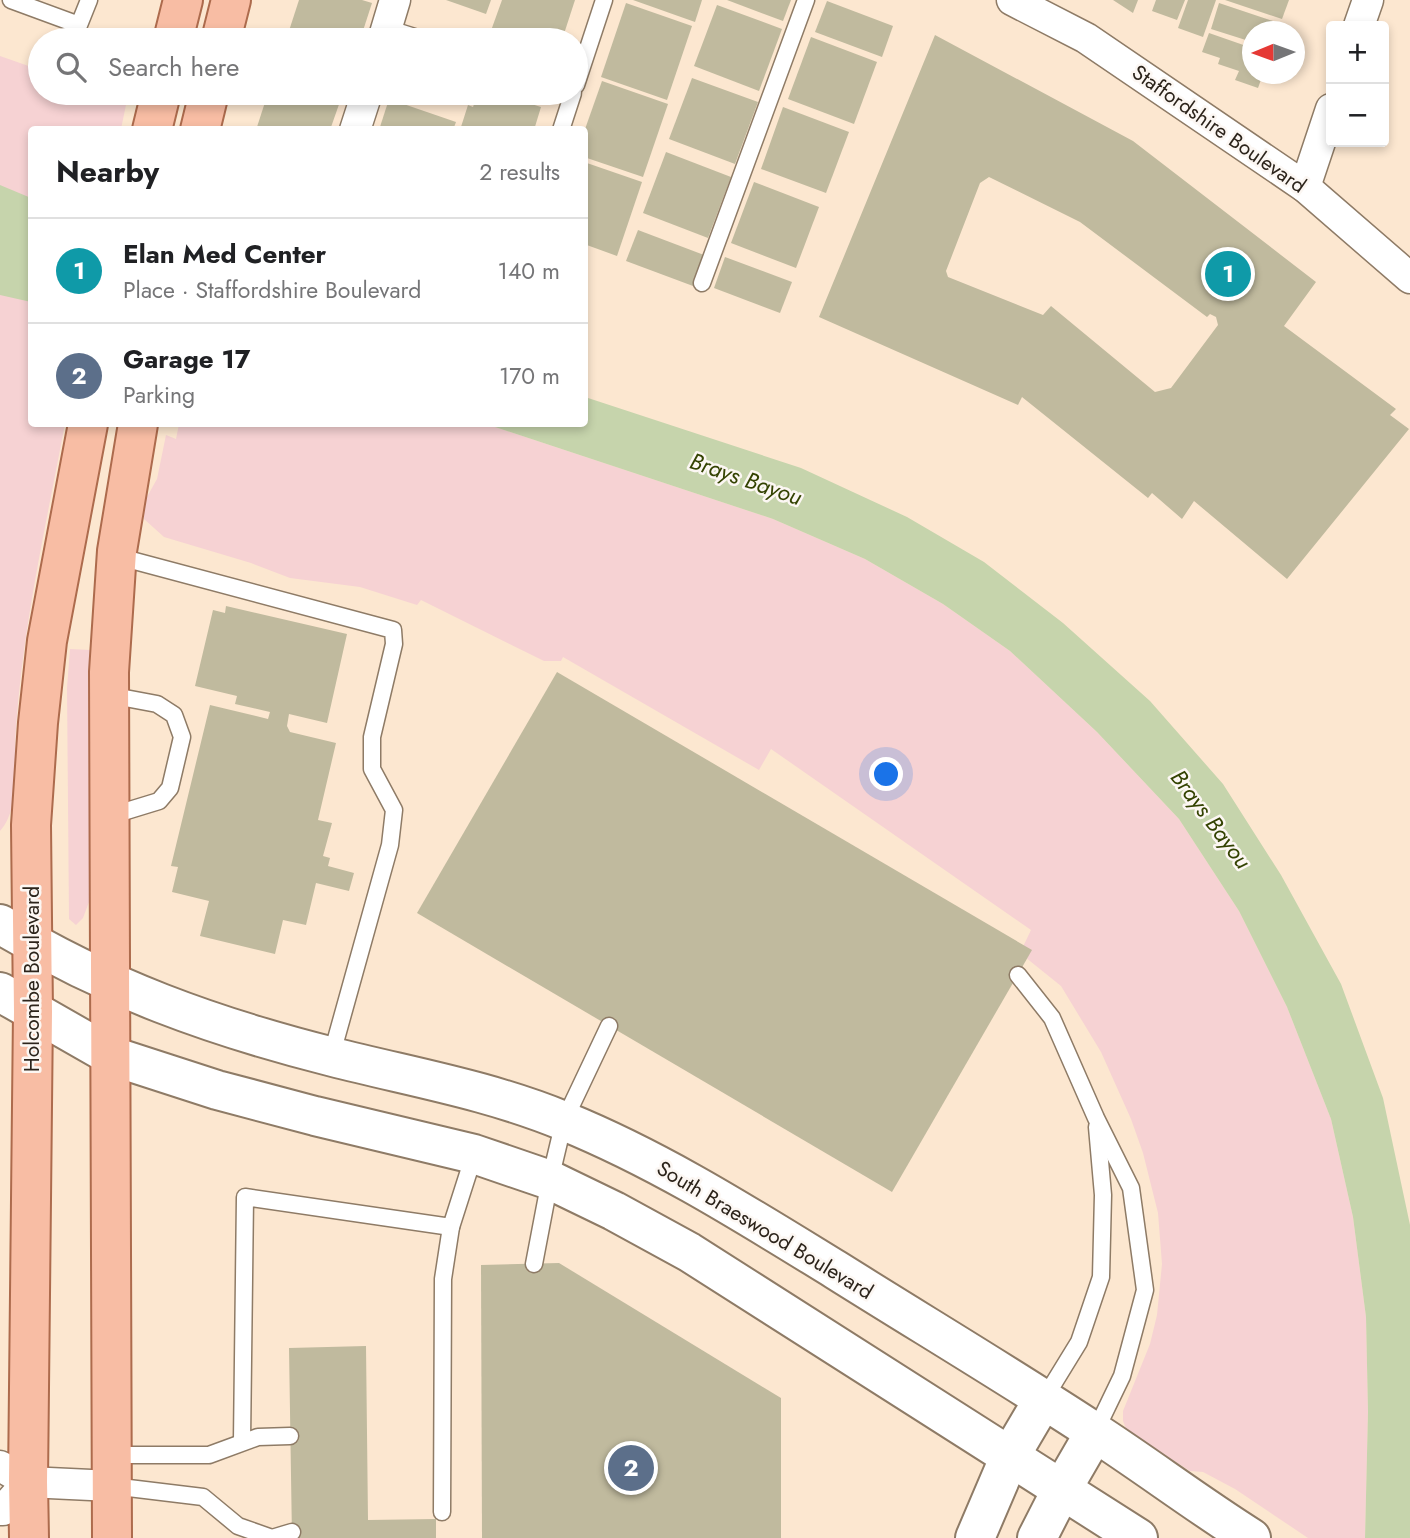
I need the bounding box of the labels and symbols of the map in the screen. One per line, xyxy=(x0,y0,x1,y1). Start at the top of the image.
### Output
north arrow xyxy=(1242,21,1305,84)
street label: Staffordshire Boulevard xyxy=(1126,58,1312,200)
pin: 1 xyxy=(1205,248,1251,300)
water label: Brays Bayou xyxy=(685,444,807,514)
your location xyxy=(869,757,903,791)
water label: Brays Bayou xyxy=(1162,762,1260,876)
street label: Holcombe Boulevard xyxy=(17,886,47,1072)
street label: South Braeswood Boulevard xyxy=(651,1153,879,1307)
pin: 2 xyxy=(608,1442,654,1494)

